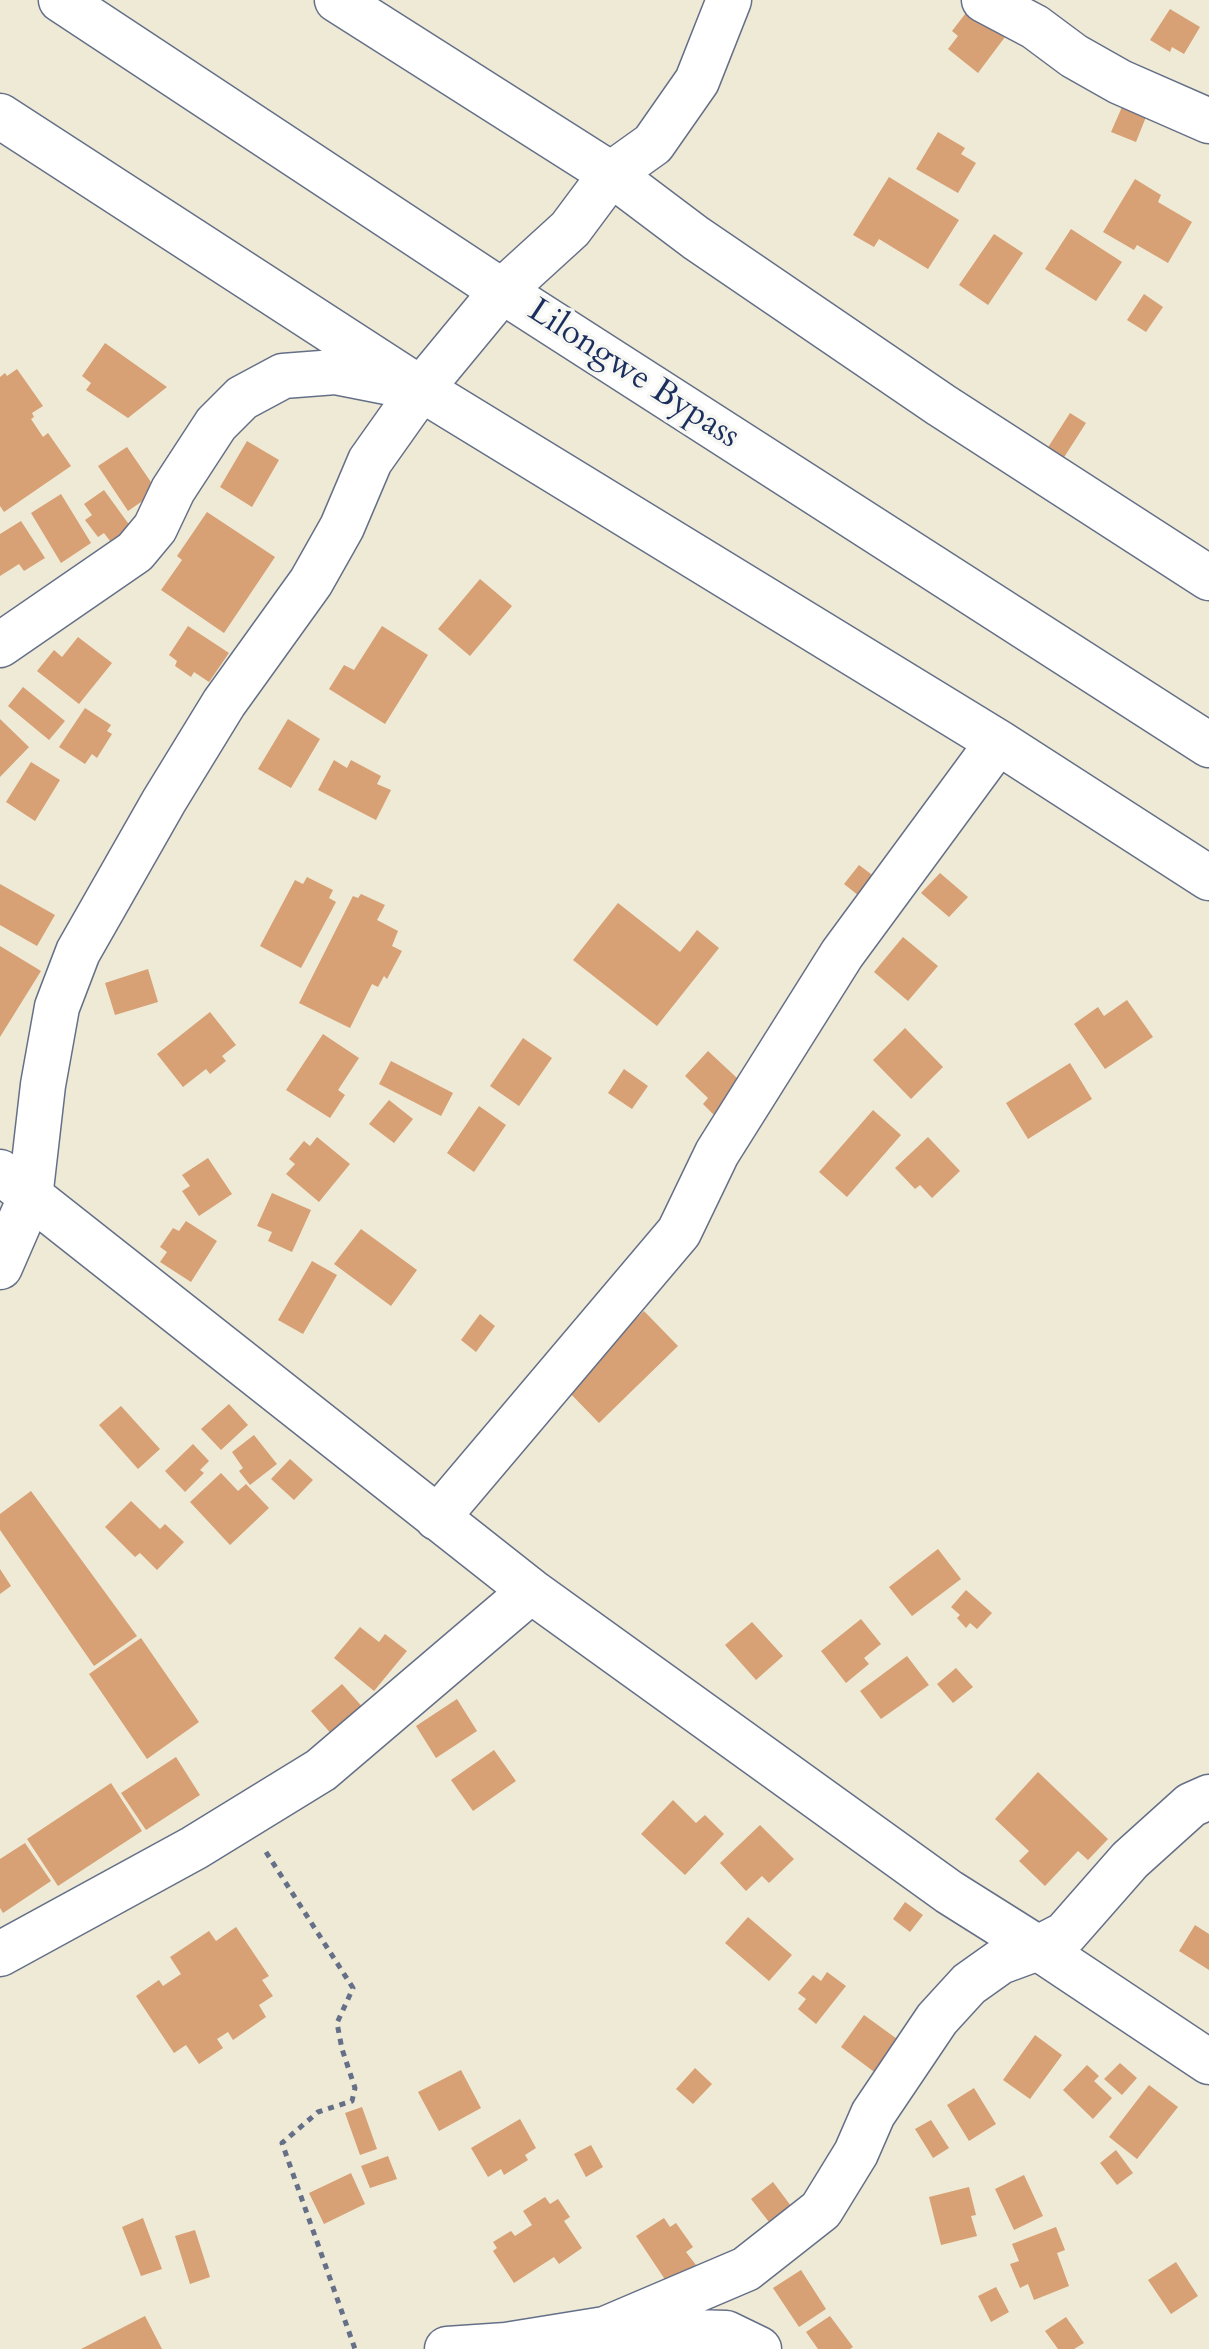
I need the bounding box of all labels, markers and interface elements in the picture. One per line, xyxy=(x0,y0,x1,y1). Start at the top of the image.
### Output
street label: Lilongwe Bypass xyxy=(520,291,746,459)

